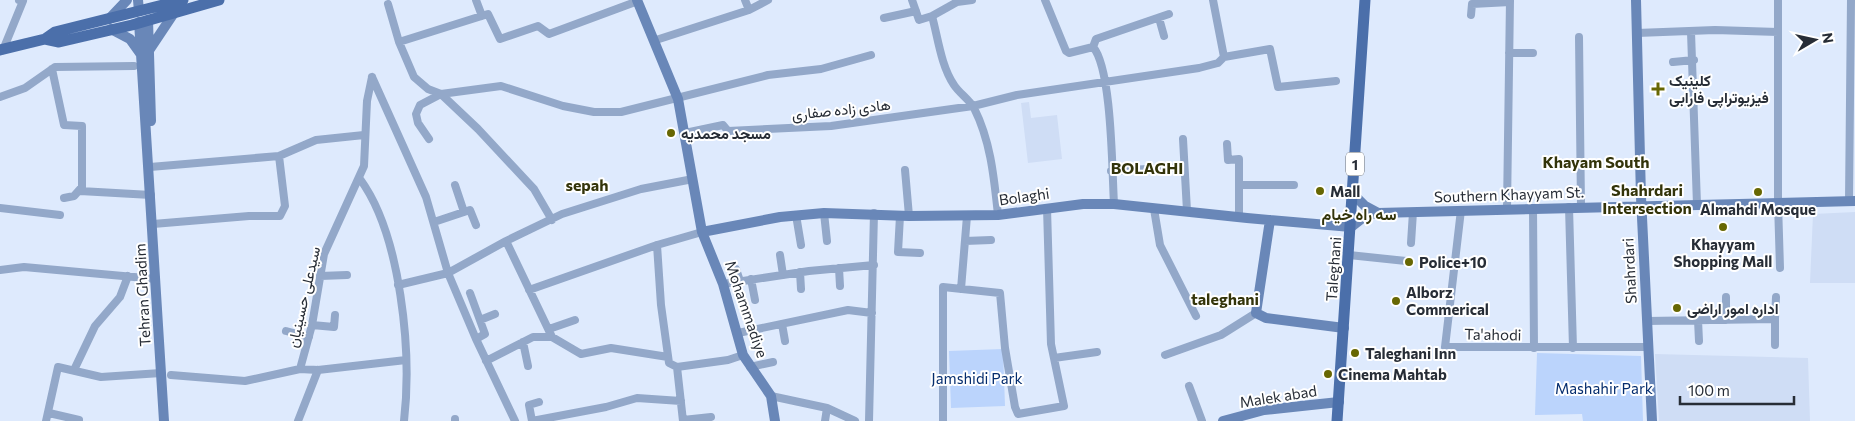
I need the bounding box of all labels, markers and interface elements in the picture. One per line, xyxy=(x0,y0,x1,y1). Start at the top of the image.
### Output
north arrow xyxy=(1790,15,1840,65)
text: N xyxy=(1819,31,1838,44)
place label: کلینیک فیزیوتراپی فارابی xyxy=(1669,71,1769,108)
marker: کلینیک فیزیوتراپی فارابی xyxy=(1651,82,1665,96)
street label: هادی زاده صفاری xyxy=(791,95,892,125)
place label: مسجد محمدیه xyxy=(681,124,771,143)
marker: مسجد محمدیه xyxy=(665,127,677,139)
road number: 1 xyxy=(1346,152,1364,175)
district label: Khayam South xyxy=(1542,152,1650,171)
district label: BOLAGHI xyxy=(1111,158,1183,177)
district label: sepah xyxy=(565,175,609,194)
district label: Shahrdari Intersection xyxy=(1602,180,1692,217)
place label: Mall xyxy=(1330,182,1360,200)
street label: Southern Khayyam St. xyxy=(1434,182,1584,206)
street label: Bolaghi xyxy=(998,184,1050,208)
marker: Mall xyxy=(1314,185,1326,197)
marker: Almahdi Mosque xyxy=(1752,186,1764,198)
place label: Almahdi Mosque xyxy=(1700,200,1816,218)
district label: سه راه خیام xyxy=(1322,204,1397,225)
marker: Khayyam Shopping Mall xyxy=(1717,221,1729,233)
place label: Khayyam Shopping Mall xyxy=(1674,235,1772,270)
street label: Taleghani xyxy=(1322,236,1344,302)
street label: Shahrdari xyxy=(1618,238,1640,304)
street label: Tehran Ghadim xyxy=(130,243,154,347)
street label: سیدعلی حسینیان xyxy=(283,245,325,350)
place label: Police+10 xyxy=(1419,253,1487,271)
marker: Police+10 xyxy=(1403,256,1415,268)
street label: Mohammadiye xyxy=(722,258,772,360)
place label: Alborz Commerical xyxy=(1406,283,1489,318)
district label: taleghani xyxy=(1191,289,1259,308)
marker: Alborz Commerical xyxy=(1390,295,1402,307)
place label: اداره امور اراضی xyxy=(1687,299,1779,318)
marker: اداره امور اراضی xyxy=(1671,302,1683,314)
street label: Ta'ahodi xyxy=(1464,325,1522,343)
place label: Taleghani Inn xyxy=(1365,344,1456,362)
marker: Taleghani Inn xyxy=(1349,347,1361,359)
place label: Cinema Mahtab xyxy=(1338,365,1447,383)
marker: Cinema Mahtab xyxy=(1322,368,1334,380)
park label: Jamshidi Park xyxy=(931,369,1023,387)
scale bar xyxy=(1680,374,1794,406)
park label: Mashahir Park xyxy=(1555,379,1653,397)
street label: Malek abad xyxy=(1238,381,1318,411)
text: 100 m xyxy=(1688,381,1730,399)

